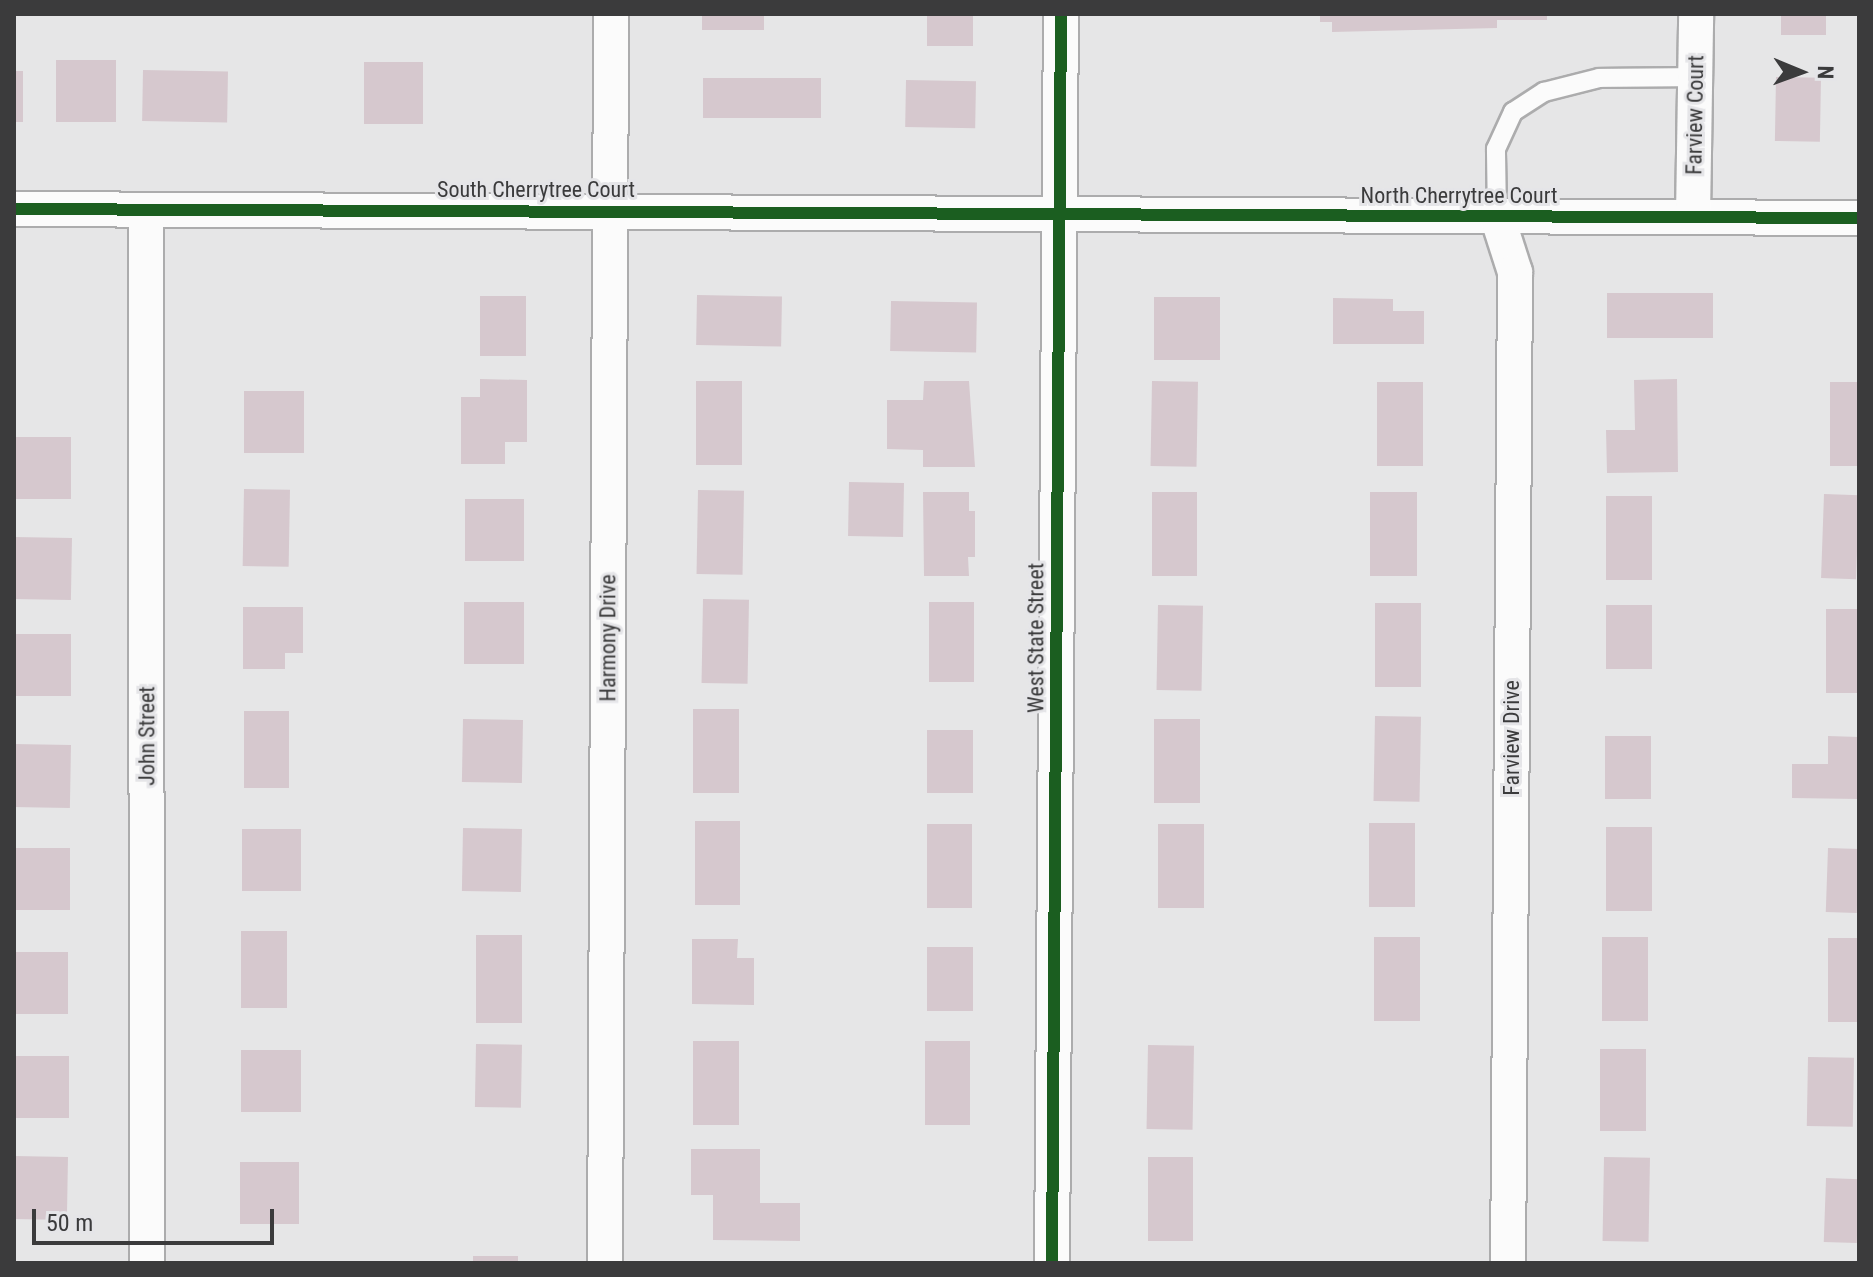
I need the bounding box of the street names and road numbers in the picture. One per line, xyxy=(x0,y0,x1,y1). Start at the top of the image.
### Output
street label: Farview Court xyxy=(1681,55,1709,175)
street label: South Cherrytree Court xyxy=(437,177,635,203)
street label: North Cherrytree Court xyxy=(1361,183,1557,209)
street label: West State Street xyxy=(1023,563,1049,713)
street label: Harmony Drive xyxy=(595,574,621,702)
street label: Farview Drive xyxy=(1499,680,1525,796)
street label: John Street xyxy=(134,686,160,786)

